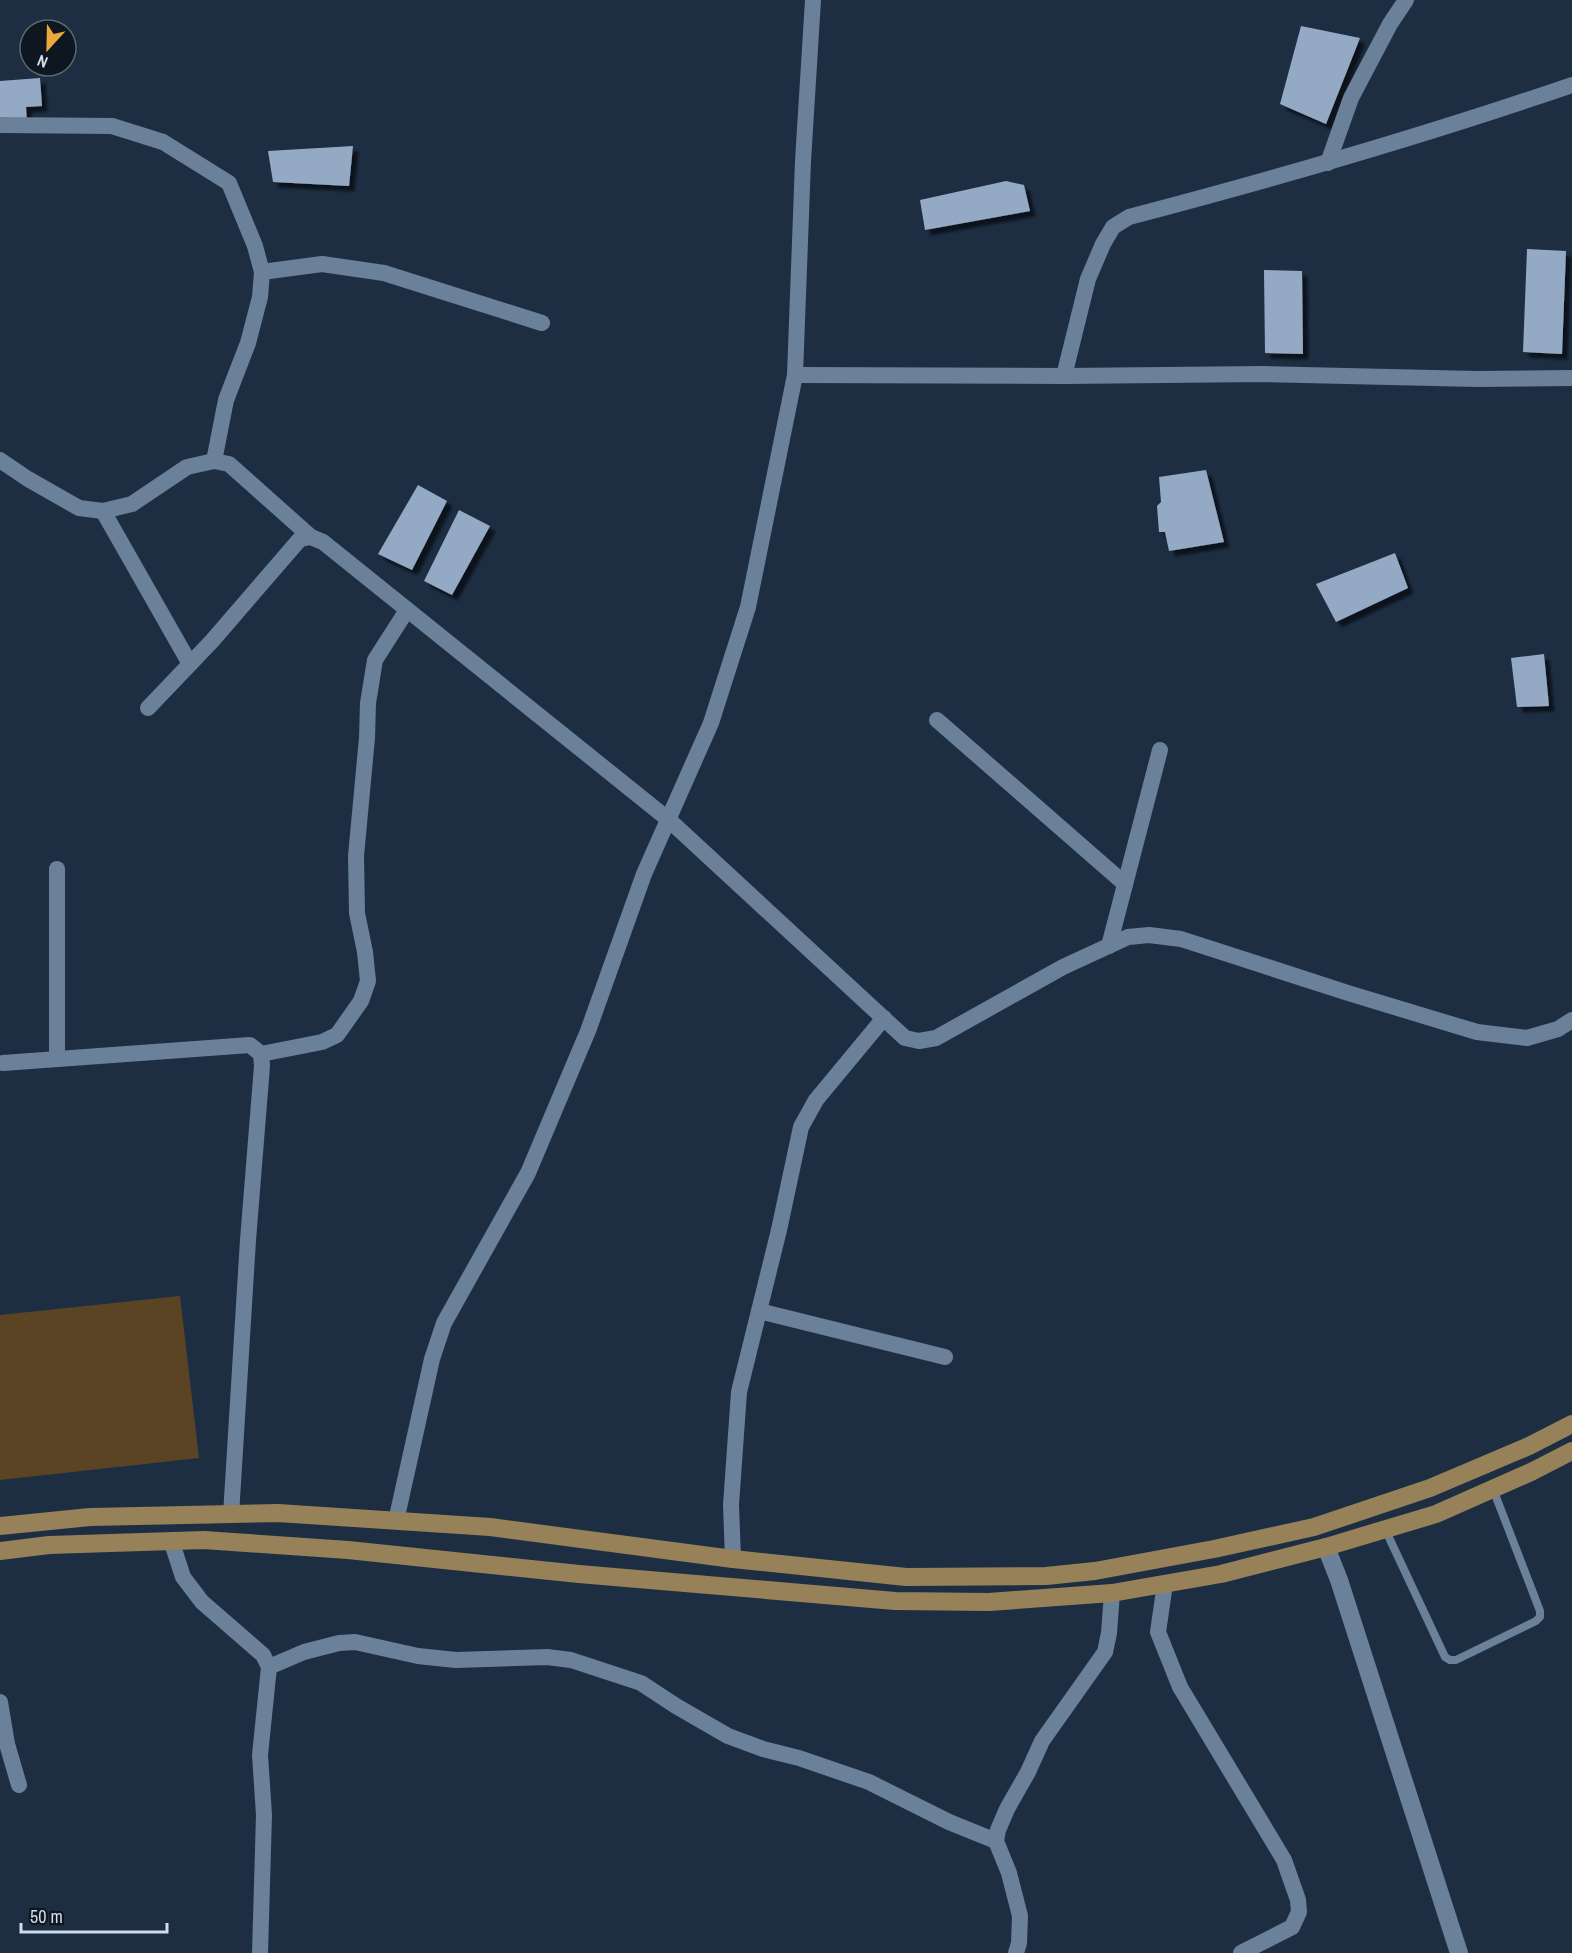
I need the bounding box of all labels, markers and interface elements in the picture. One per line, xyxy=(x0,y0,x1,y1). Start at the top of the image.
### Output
north arrow xyxy=(18,18,78,78)
text: N xyxy=(34,50,51,74)
scale bar xyxy=(21,1896,166,1934)
text: 50 m xyxy=(30,1904,63,1929)

